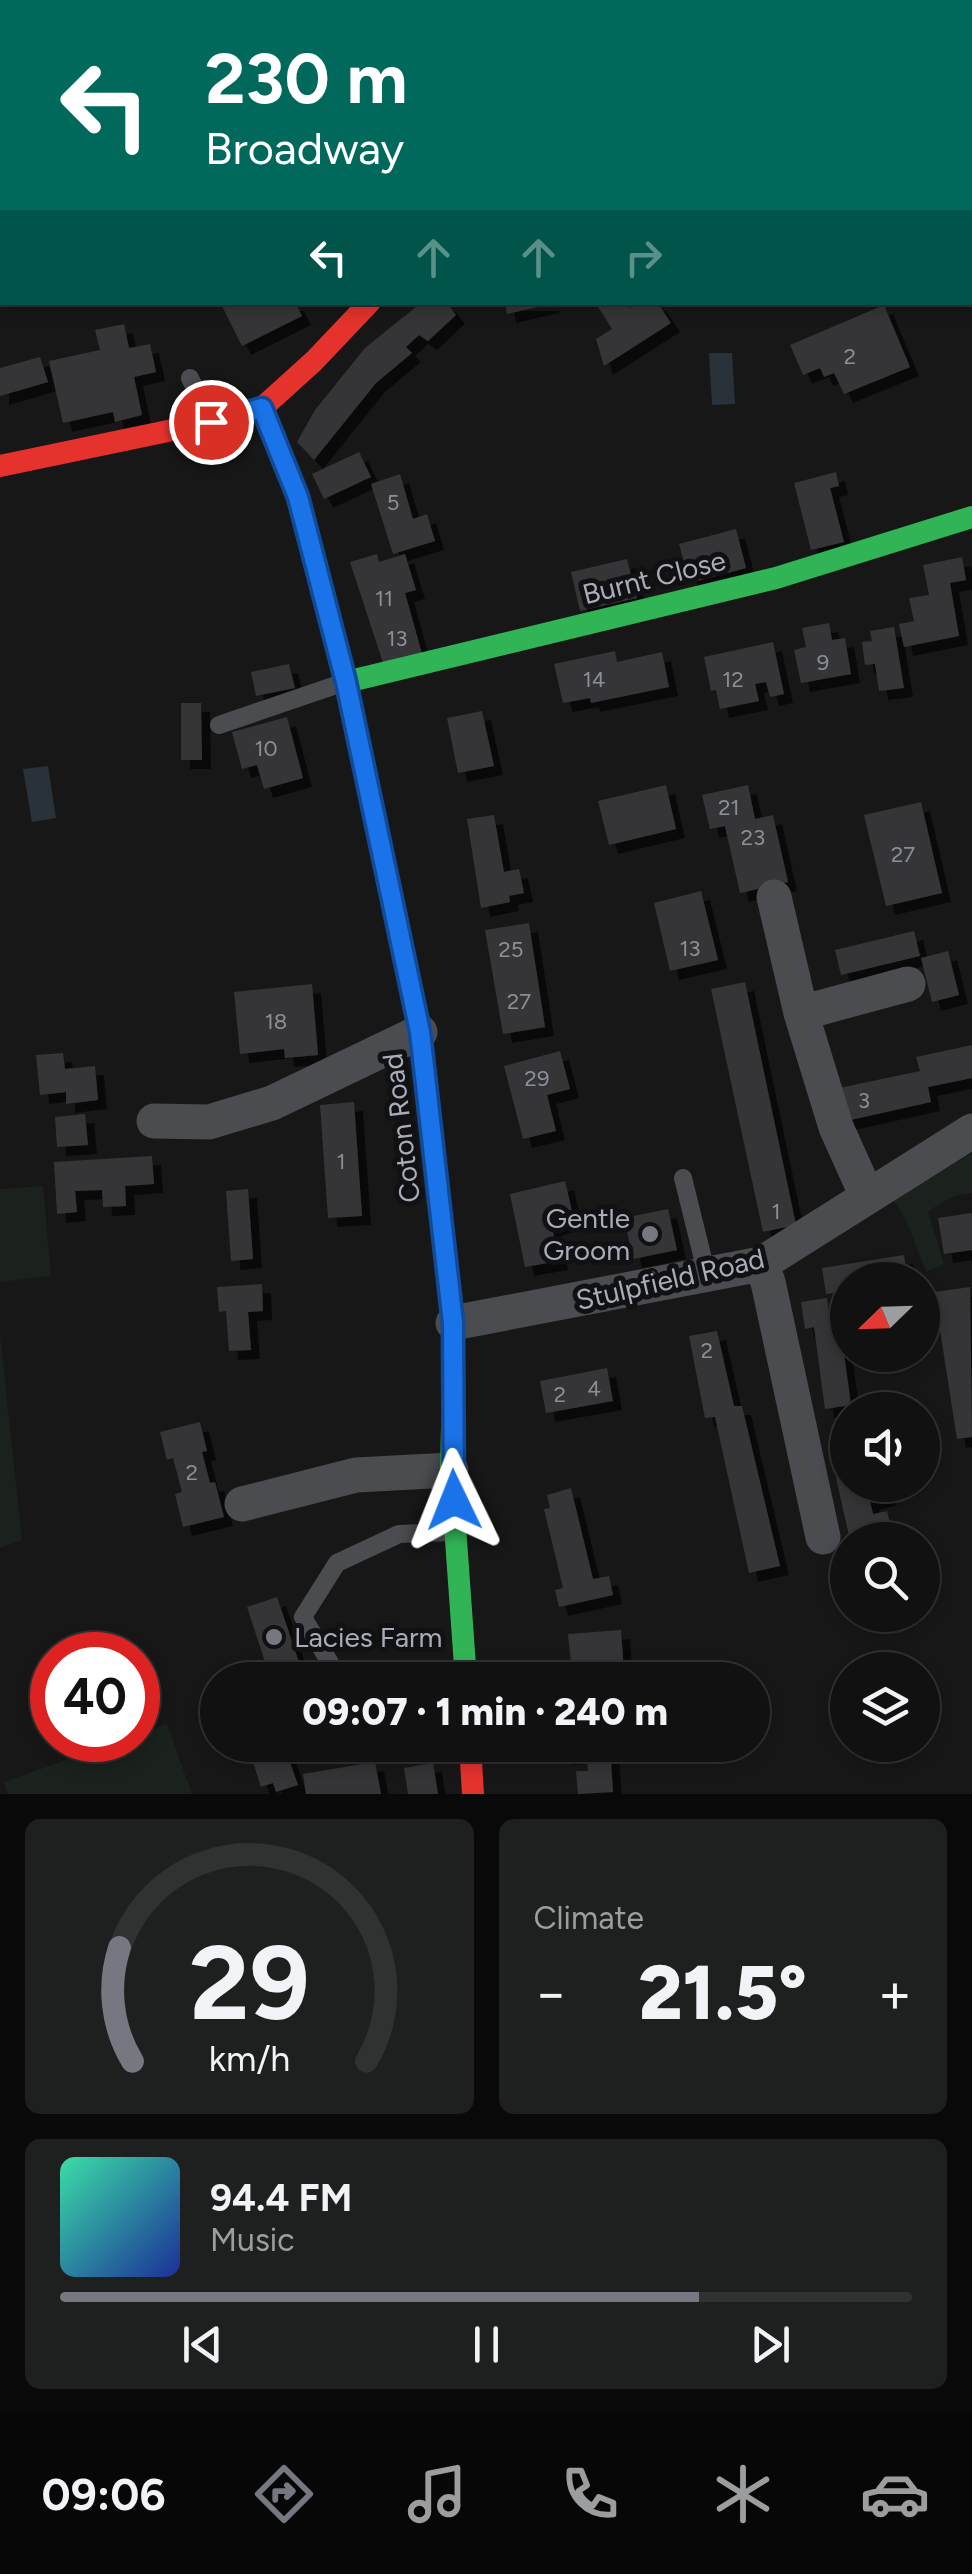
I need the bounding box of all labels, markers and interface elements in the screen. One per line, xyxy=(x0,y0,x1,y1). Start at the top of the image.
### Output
text: 230 m xyxy=(205,36,408,121)
icon: left xyxy=(40,40,170,170)
text: Broadway xyxy=(205,121,404,175)
icon: left xyxy=(301,230,356,285)
icon: ahead xyxy=(406,230,461,285)
icon: ahead xyxy=(511,230,566,285)
icon: right xyxy=(616,230,671,285)
house number: 2 xyxy=(844,343,856,370)
pin xyxy=(169,380,254,465)
icon: arrive xyxy=(184,395,239,450)
house number: 5 xyxy=(387,489,399,516)
street label: Burnt Close xyxy=(579,543,729,611)
house number: 11 xyxy=(375,585,393,612)
house number: 13 xyxy=(386,625,408,652)
house number: 9 xyxy=(817,649,829,676)
house number: 14 xyxy=(583,666,605,693)
house number: 12 xyxy=(722,666,744,693)
house number: 10 xyxy=(254,735,278,762)
house number: 21 xyxy=(718,794,740,821)
house number: 23 xyxy=(741,824,765,851)
house number: 27 xyxy=(891,841,915,868)
house number: 13 xyxy=(679,935,701,962)
house number: 25 xyxy=(499,936,523,963)
house number: 27 xyxy=(507,988,531,1015)
house number: 18 xyxy=(265,1008,287,1035)
street label: Coton Road xyxy=(375,1051,427,1205)
house number: 29 xyxy=(525,1065,549,1092)
house number: 3 xyxy=(858,1087,870,1114)
house number: 1 xyxy=(336,1148,346,1175)
house number: 1 xyxy=(771,1198,781,1225)
place label: Gentle Groom xyxy=(543,1201,630,1267)
marker: Gentle Groom xyxy=(639,1223,661,1245)
street label: Stulpfield Road xyxy=(573,1241,767,1317)
north arrow xyxy=(830,1262,940,1372)
map controls xyxy=(830,1262,940,1762)
house number: 2 xyxy=(701,1337,713,1364)
house number: 4 xyxy=(587,1375,601,1402)
house number: 2 xyxy=(554,1381,566,1408)
button: sound xyxy=(830,1392,940,1502)
position arrow xyxy=(402,1448,506,1552)
house number: 2 xyxy=(186,1459,198,1486)
button: search xyxy=(830,1522,940,1632)
place label: Lacies Farm xyxy=(294,1620,442,1654)
marker: Lacies Farm xyxy=(263,1626,285,1648)
speed limit sign: 40 xyxy=(30,1632,160,1762)
button: layers xyxy=(830,1652,940,1762)
text: 09:07 · 1 min · 240 m xyxy=(302,1689,668,1735)
text: Climate xyxy=(534,1899,644,1937)
text: 29 xyxy=(189,1920,310,2045)
text: 21.5° xyxy=(638,1948,807,2038)
text: − xyxy=(534,1960,568,2026)
text: + xyxy=(878,1960,912,2026)
text: km/h xyxy=(208,2037,290,2080)
text: 94.4 FM xyxy=(210,2175,352,2221)
text: Music xyxy=(210,2221,295,2259)
icon: previous xyxy=(175,2317,230,2372)
icon: pause xyxy=(459,2317,514,2372)
icon: next xyxy=(743,2317,798,2372)
icon: directions xyxy=(249,2459,319,2529)
icon: music xyxy=(402,2459,472,2529)
icon: phone xyxy=(555,2459,625,2529)
icon: climate xyxy=(708,2459,778,2529)
icon: car xyxy=(860,2459,930,2529)
text: 09:06 xyxy=(41,2467,166,2521)

